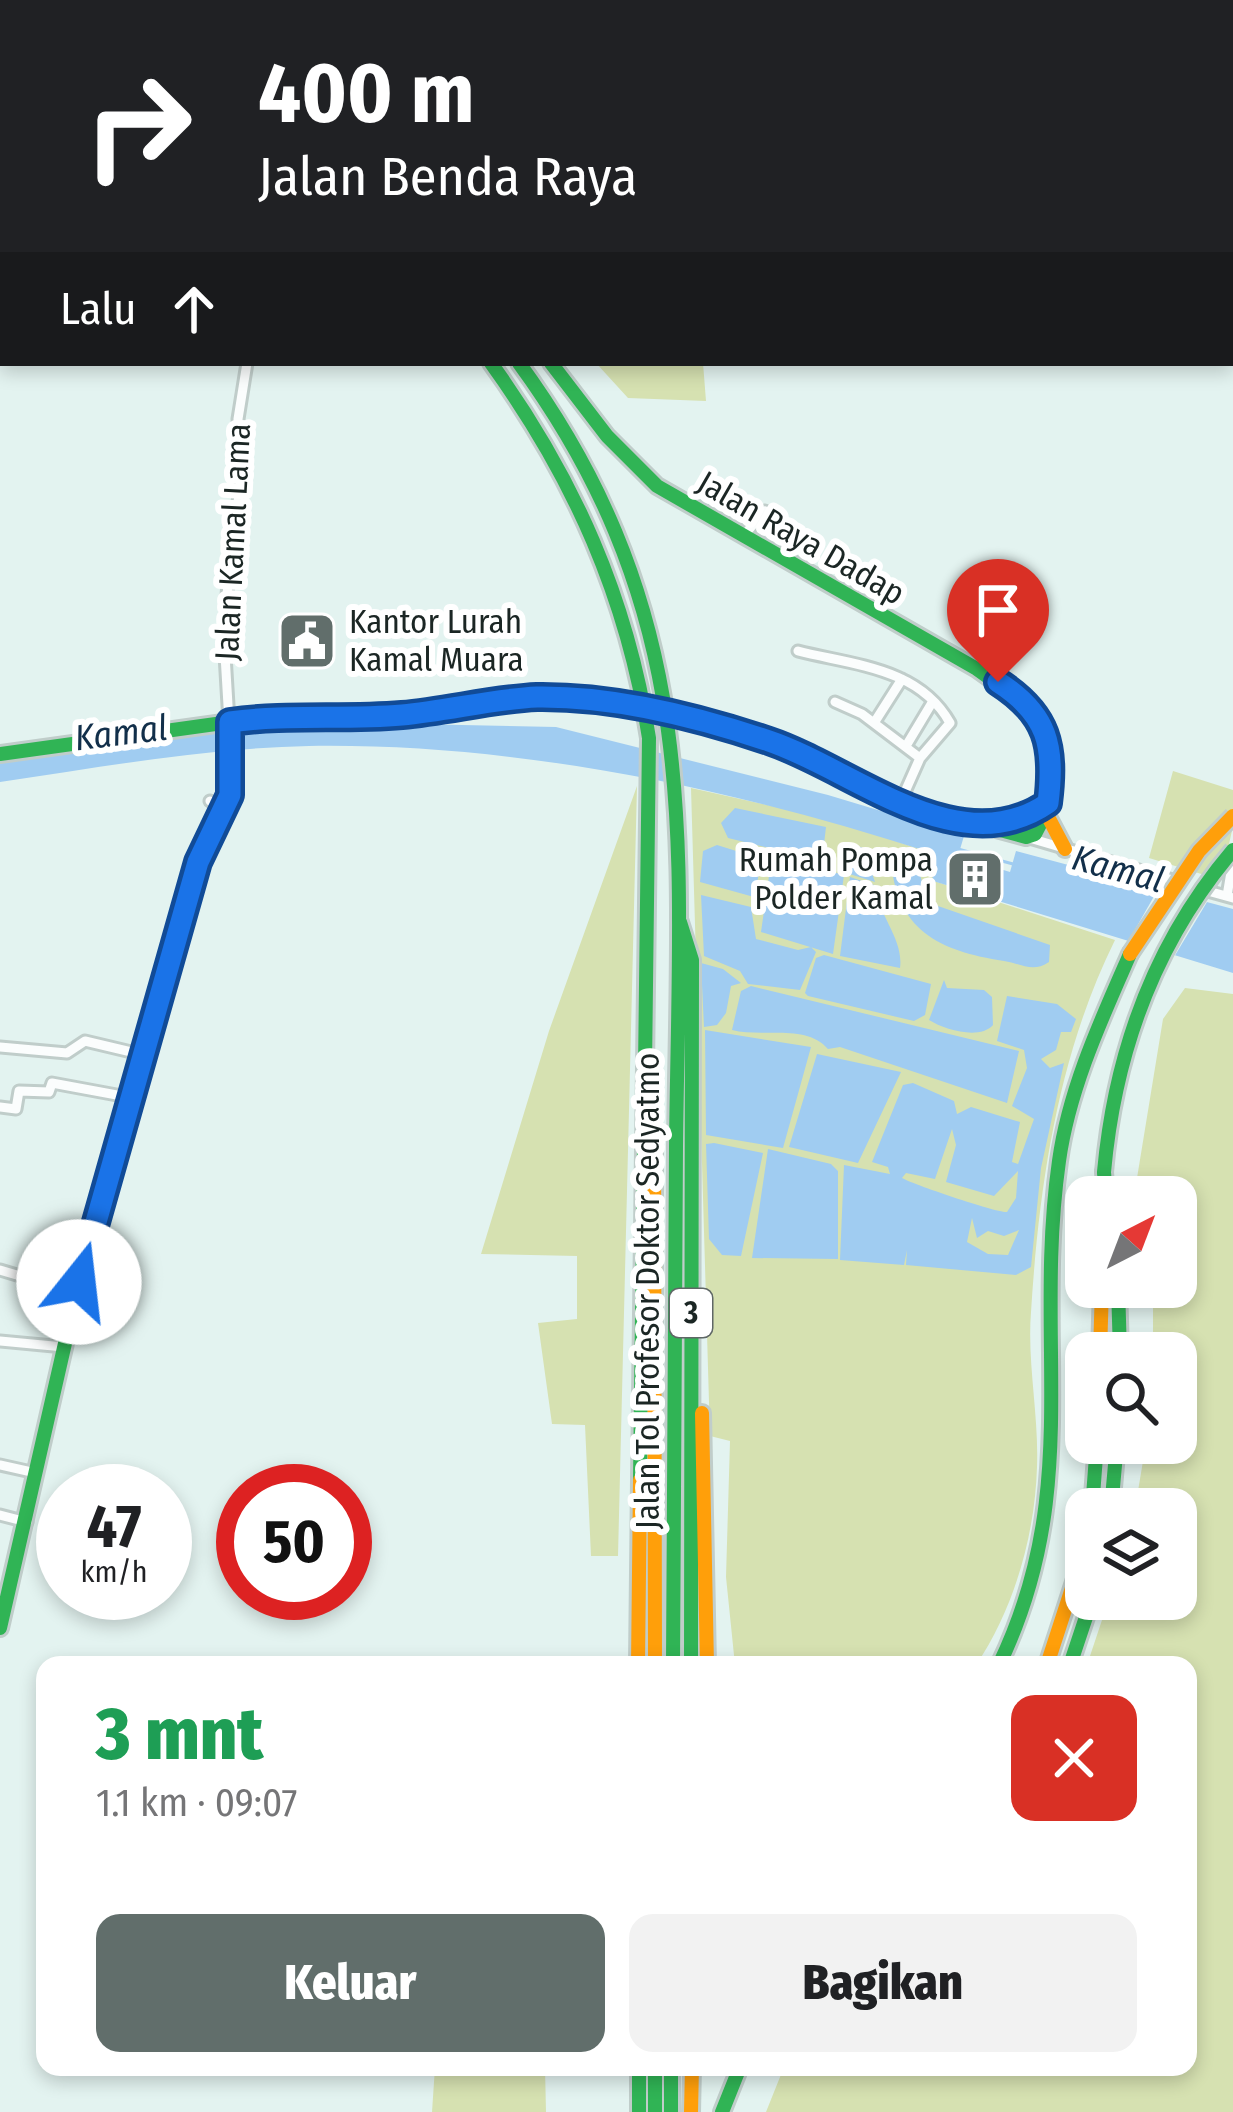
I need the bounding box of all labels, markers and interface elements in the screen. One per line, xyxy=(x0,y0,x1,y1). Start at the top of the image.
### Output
text: 400 m xyxy=(258,43,474,144)
icon: right xyxy=(60,48,216,204)
text: Jalan Benda Raya xyxy=(258,145,637,209)
icon: ahead xyxy=(161,276,227,342)
text: Lalu xyxy=(60,282,137,336)
street label: Jalan Kamal Lama xyxy=(207,422,259,662)
street label: Jalan Raya Dadap xyxy=(690,463,912,613)
pin xyxy=(947,559,1049,682)
icon: arrive xyxy=(965,577,1031,643)
place label: Kantor Lurah Kamal Muara xyxy=(349,602,524,680)
public building icon: Kantor Lurah Kamal Muara xyxy=(276,610,338,672)
water label: Kamal xyxy=(72,705,170,761)
water label: Kamal xyxy=(1067,836,1169,902)
place label: Rumah Pompa Polder Kamal xyxy=(739,840,933,918)
building icon: Rumah Pompa Polder Kamal xyxy=(944,848,1006,910)
street label: Jalan Tol Profesor Doktor Sedyatmo xyxy=(628,1053,668,1529)
north arrow xyxy=(1065,1176,1197,1308)
map controls xyxy=(1065,1176,1197,1620)
position arrow xyxy=(16,1219,142,1345)
road number: 3 xyxy=(670,1289,712,1337)
button: search xyxy=(1065,1332,1197,1464)
speed limit sign: 50 xyxy=(216,1464,372,1620)
button: layers xyxy=(1065,1488,1197,1620)
text: 47 xyxy=(86,1491,142,1563)
text: km/h xyxy=(81,1554,147,1590)
text: 3 mnt xyxy=(96,1692,263,1778)
button: close xyxy=(1011,1695,1137,1821)
text: 1.1 km · 09:07 xyxy=(96,1780,297,1826)
button: Keluar xyxy=(96,1914,605,2052)
button: Bagikan xyxy=(629,1914,1137,2052)

